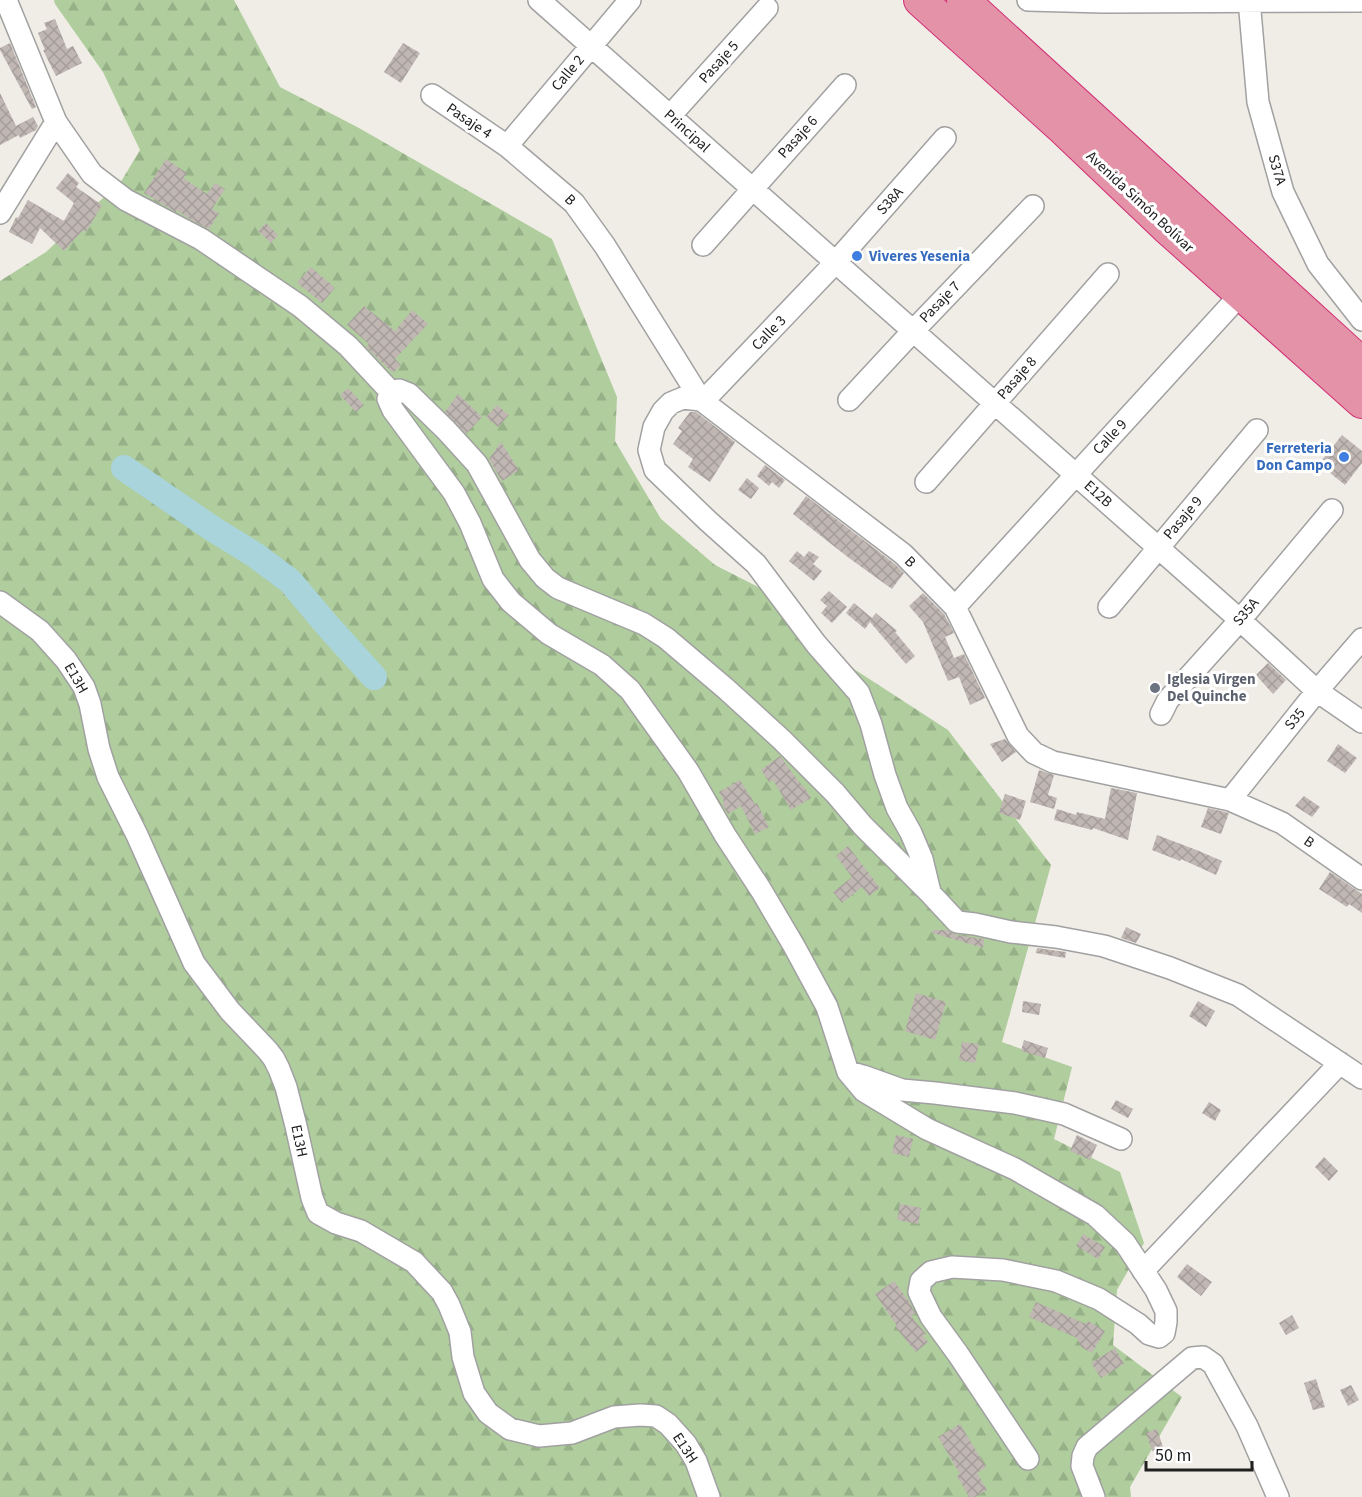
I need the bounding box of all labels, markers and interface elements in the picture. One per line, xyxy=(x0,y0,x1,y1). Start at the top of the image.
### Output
street label: Pasaje 5 xyxy=(694,36,744,88)
street label: Calle 2 xyxy=(547,50,589,96)
street label: Pasaje 4 xyxy=(442,98,496,144)
street label: Principal xyxy=(659,105,715,158)
street label: Pasaje 6 xyxy=(773,111,823,163)
street label: Avenida Simón Bolívar xyxy=(1081,146,1199,258)
street label: S37A xyxy=(1263,152,1292,189)
street label: S38A xyxy=(872,182,909,220)
street label: B xyxy=(559,189,581,211)
place label: Viveres Yesenia xyxy=(868,246,970,267)
marker: Viveres Yesenia xyxy=(850,249,864,263)
street label: Pasaje 7 xyxy=(915,276,965,328)
street label: Calle 3 xyxy=(747,311,791,355)
street label: Pasaje 8 xyxy=(992,352,1042,404)
street label: Calle 9 xyxy=(1088,415,1132,459)
place label: Ferreteria Don Campo xyxy=(1256,438,1332,476)
marker: Ferreteria Don Campo xyxy=(1337,450,1351,464)
street label: E12B xyxy=(1079,476,1117,513)
street label: Pasaje 9 xyxy=(1159,492,1207,544)
street label: B xyxy=(899,551,921,573)
street label: S35A xyxy=(1228,593,1265,631)
street label: E13H xyxy=(59,659,93,697)
place label: Iglesia Virgen Del Quinche xyxy=(1167,669,1256,707)
marker: Iglesia Virgen Del Quinche xyxy=(1148,681,1162,695)
street label: S35 xyxy=(1280,703,1310,735)
street label: B xyxy=(1299,831,1319,853)
street label: E13H xyxy=(285,1123,313,1159)
street label: E13H xyxy=(667,1429,703,1467)
scale bar xyxy=(1146,1434,1252,1472)
text: 50 m xyxy=(1155,1443,1191,1468)

